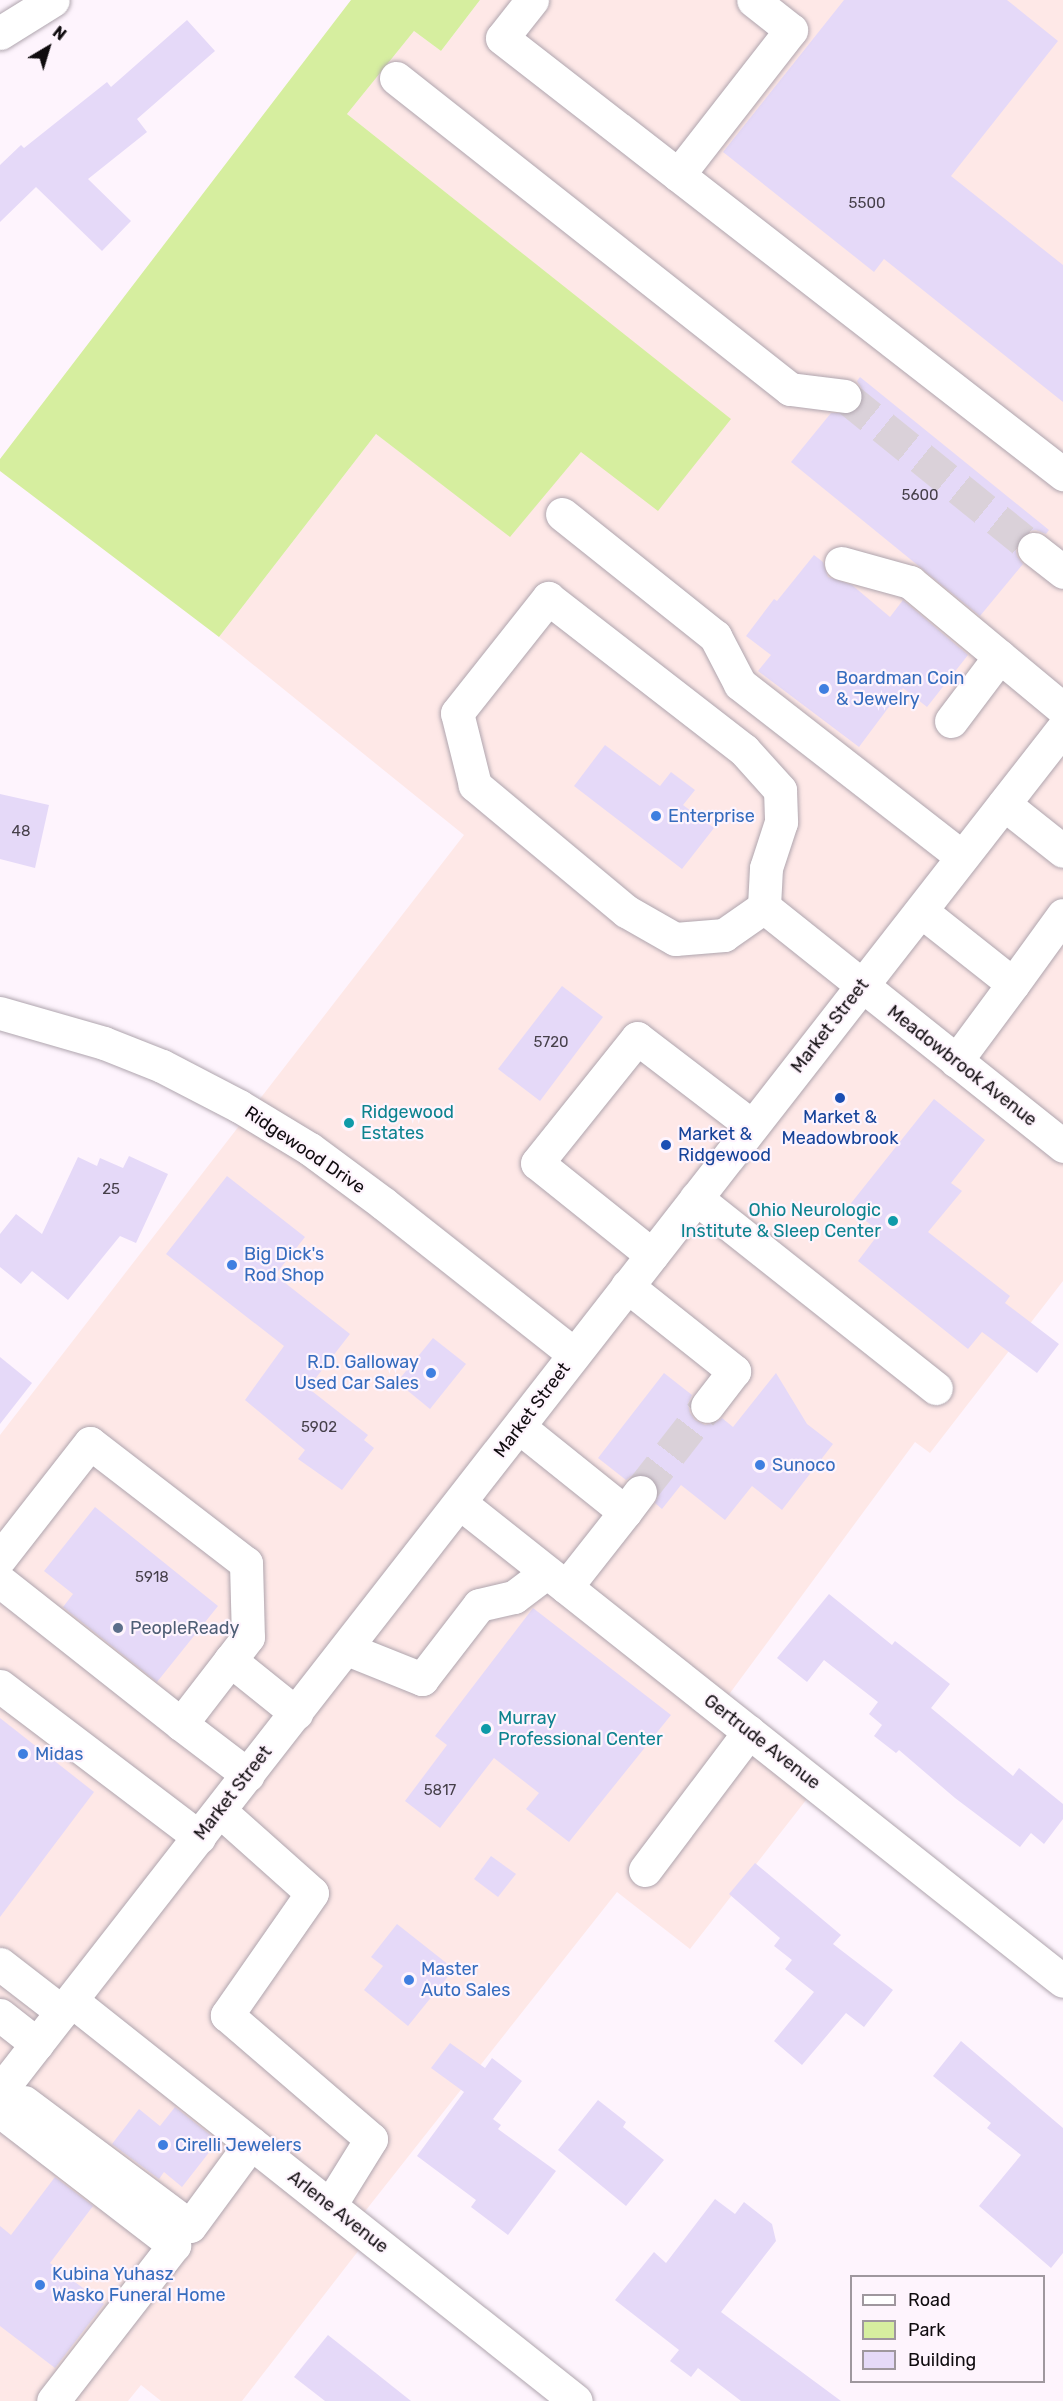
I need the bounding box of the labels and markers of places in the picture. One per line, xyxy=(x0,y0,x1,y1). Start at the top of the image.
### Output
place label: Boardman Coin & Jewelry xyxy=(836,668,964,710)
marker: Boardman Coin & Jewelry xyxy=(817,682,831,696)
place label: Enterprise xyxy=(668,805,755,827)
marker: Enterprise xyxy=(649,809,663,823)
marker: Market & Meadowbrook xyxy=(833,1091,847,1105)
place label: Ridgewood Estates xyxy=(361,1102,454,1144)
place label: Market & Meadowbrook xyxy=(782,1107,898,1150)
marker: Ridgewood Estates xyxy=(342,1116,356,1130)
place label: Market & Ridgewood xyxy=(678,1124,771,1166)
marker: Market & Ridgewood xyxy=(659,1138,673,1152)
place label: Ohio Neurologic Institute & Sleep Center xyxy=(681,1200,881,1242)
marker: Ohio Neurologic Institute & Sleep Center xyxy=(886,1214,900,1228)
place label: Big Dick's Rod Shop xyxy=(244,1244,324,1286)
marker: Big Dick's Rod Shop xyxy=(225,1258,239,1272)
place label: R.D. Galloway Used Car Sales xyxy=(294,1352,419,1394)
marker: R.D. Galloway Used Car Sales xyxy=(424,1366,438,1380)
place label: Sunoco xyxy=(772,1454,836,1476)
marker: Sunoco xyxy=(753,1458,767,1472)
place label: PeopleReady xyxy=(130,1617,239,1639)
marker: PeopleReady xyxy=(111,1621,125,1635)
place label: Murray Professional Center xyxy=(498,1708,663,1750)
marker: Murray Professional Center xyxy=(479,1722,493,1736)
place label: Midas xyxy=(35,1743,83,1765)
marker: Midas xyxy=(16,1747,30,1761)
place label: Master Auto Sales xyxy=(421,1959,510,2002)
marker: Master Auto Sales xyxy=(402,1973,416,1987)
place label: Cirelli Jewelers xyxy=(175,2134,302,2156)
marker: Cirelli Jewelers xyxy=(156,2138,170,2152)
place label: Kubina Yuhasz Wasko Funeral Home xyxy=(52,2264,226,2306)
marker: Kubina Yuhasz Wasko Funeral Home xyxy=(33,2278,47,2292)

